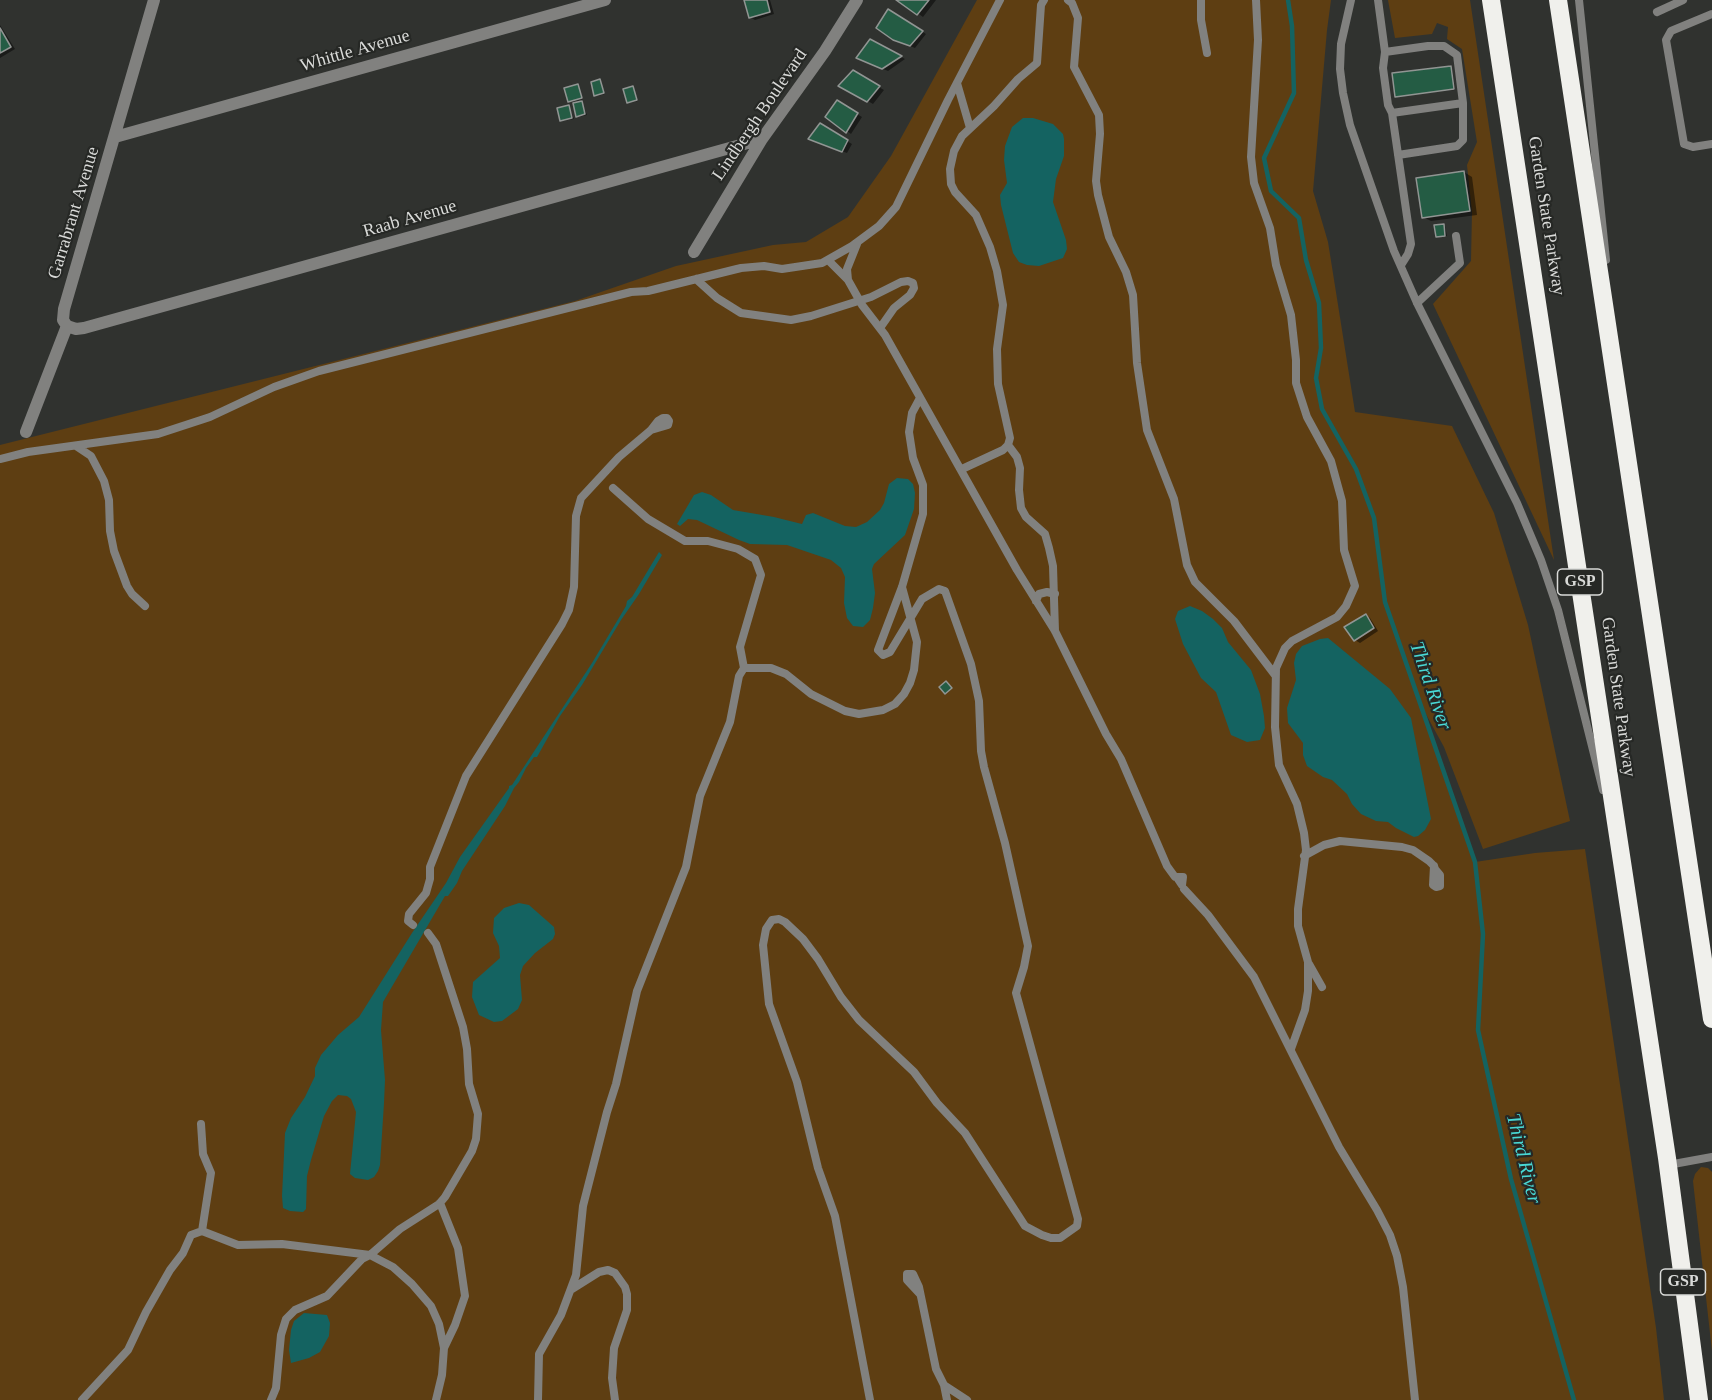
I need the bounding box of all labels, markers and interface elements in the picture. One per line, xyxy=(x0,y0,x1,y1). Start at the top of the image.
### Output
street label: Whittle Avenue xyxy=(298,25,412,77)
street label: Lindbergh Boulevard xyxy=(708,45,812,185)
street label: Garden State Parkway xyxy=(1523,135,1569,297)
street label: Garrabrant Avenue xyxy=(44,144,104,282)
street label: Raab Avenue xyxy=(361,195,459,243)
road number: GSP xyxy=(1558,569,1602,595)
street label: Garden State Parkway xyxy=(1596,616,1640,778)
water label: Third River xyxy=(1404,639,1456,733)
water label: Third River xyxy=(1500,1111,1546,1207)
road number: GSP xyxy=(1660,1269,1706,1295)

